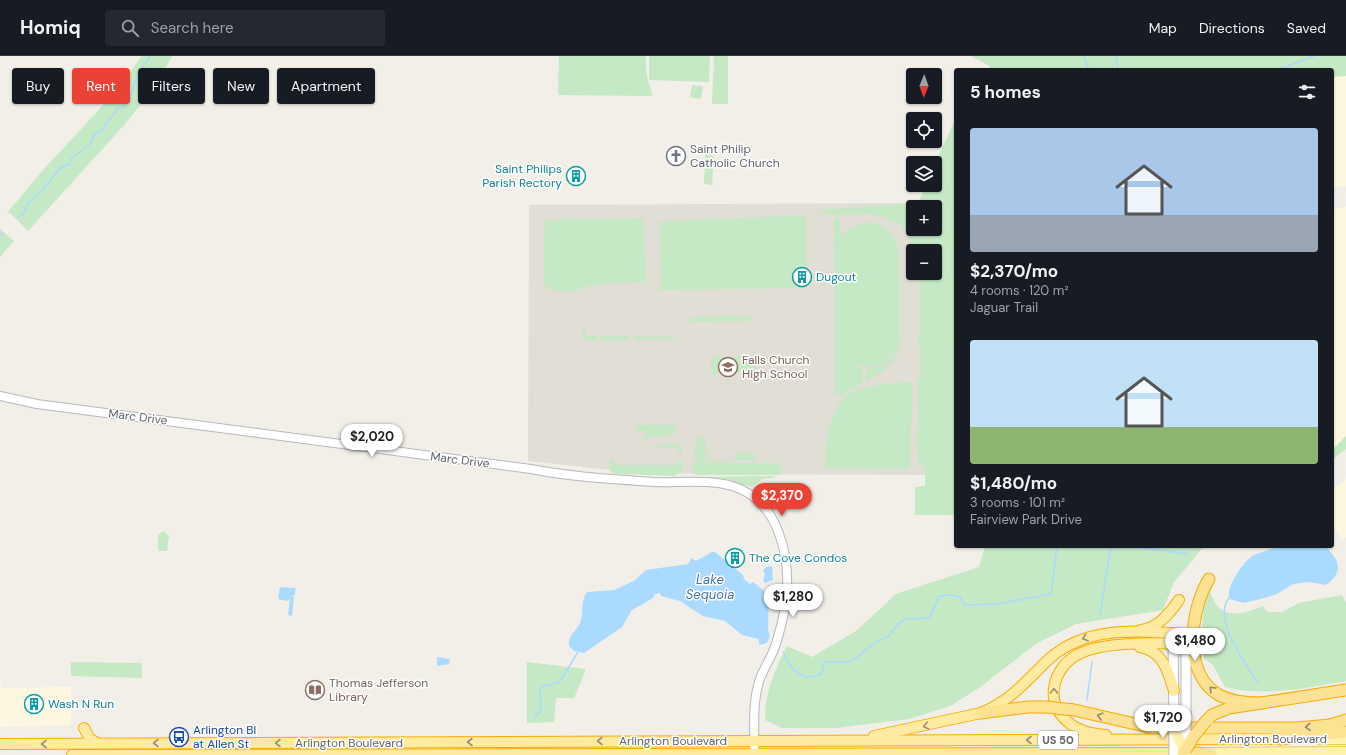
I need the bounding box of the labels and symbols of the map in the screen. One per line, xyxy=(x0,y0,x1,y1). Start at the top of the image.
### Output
north arrow xyxy=(906,68,942,104)
place label: Saint Philip Catholic Church xyxy=(690,141,780,171)
church icon: Saint Philip Catholic Church xyxy=(665,145,687,167)
place label: Saint Philips Parish Rectory xyxy=(482,161,562,191)
building icon: Saint Philips Parish Rectory xyxy=(565,165,587,187)
building icon: Dugout xyxy=(791,266,813,288)
place label: Dugout xyxy=(816,269,857,285)
place label: Falls Church High School xyxy=(742,352,810,382)
school or university icon: Falls Church High School xyxy=(717,356,739,378)
street label: Marc Drive xyxy=(108,405,169,429)
pin: $2,020 xyxy=(339,424,405,458)
street label: Marc Drive xyxy=(430,448,491,472)
pin: $2,370 xyxy=(749,483,815,517)
building icon: The Cove Condos xyxy=(724,547,746,569)
place label: The Cove Condos xyxy=(749,550,847,566)
water label: Lake Sequoia xyxy=(686,571,734,603)
pin: $1,280 xyxy=(760,584,826,618)
pin: $1,480 xyxy=(1162,628,1228,662)
one-way arrow xyxy=(1081,633,1088,642)
place label: Thomas Jefferson Library xyxy=(329,675,428,705)
library icon: Thomas Jefferson Library xyxy=(304,679,326,701)
one-way arrow xyxy=(1209,686,1217,694)
one-way arrow xyxy=(1050,688,1059,694)
building icon: Wash N Run xyxy=(23,693,45,715)
place label: Wash N Run xyxy=(48,696,114,712)
pin: $1,720 xyxy=(1130,705,1196,739)
one-way arrow xyxy=(1097,712,1104,721)
one-way arrow xyxy=(923,721,929,729)
place label: Arlington Bl at Allen St xyxy=(193,722,256,752)
one-way arrow xyxy=(1305,723,1311,731)
bus stop icon: Arlington Bl at Allen St xyxy=(168,726,190,748)
road number: US 50 xyxy=(1038,731,1078,749)
street label: Arlington Boulevard xyxy=(1219,731,1327,747)
street label: Arlington Boulevard xyxy=(619,733,727,749)
street label: Arlington Boulevard xyxy=(295,735,403,751)
one-way arrow xyxy=(1026,736,1032,744)
one-way arrow xyxy=(597,737,603,745)
one-way arrow xyxy=(467,738,473,746)
one-way arrow xyxy=(153,739,159,747)
one-way arrow xyxy=(275,739,281,747)
one-way arrow xyxy=(41,740,47,748)

